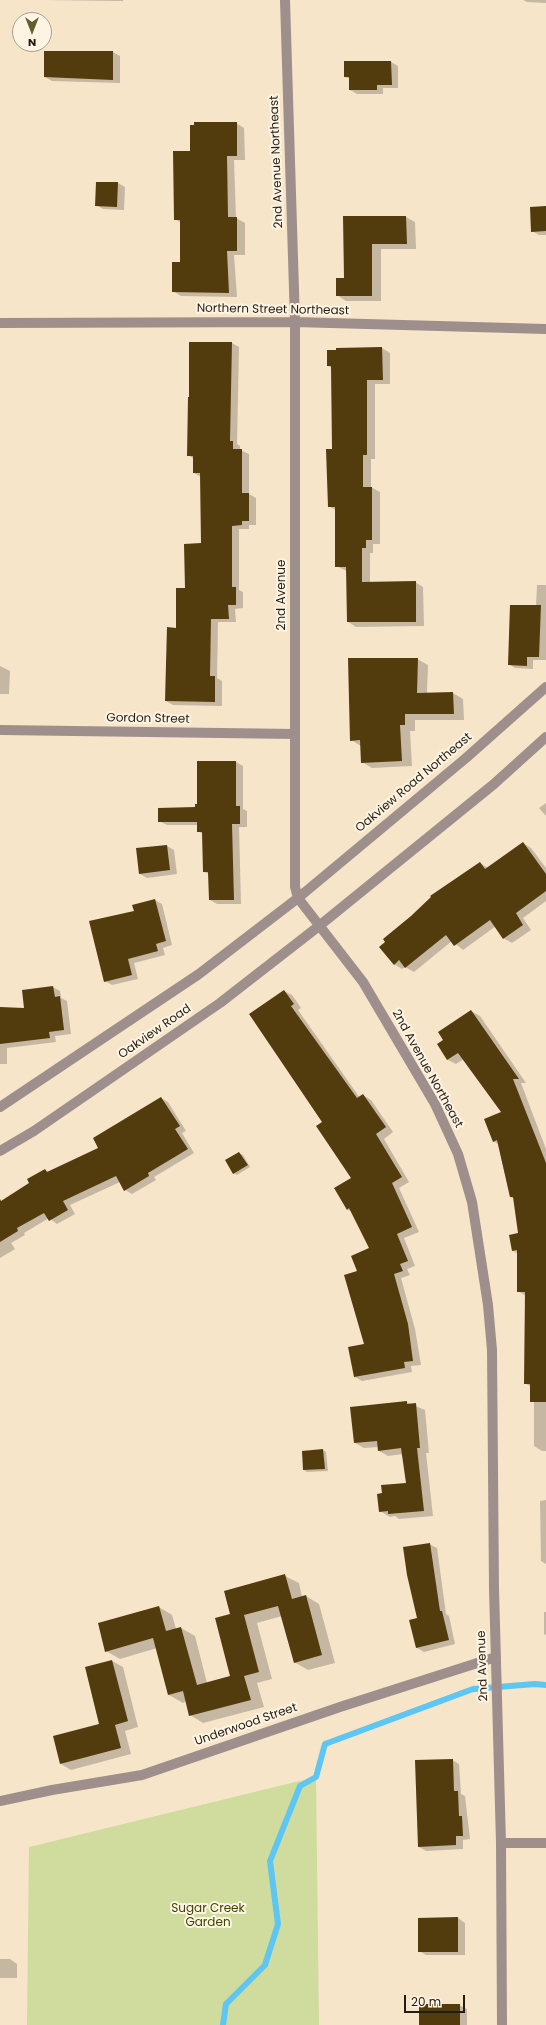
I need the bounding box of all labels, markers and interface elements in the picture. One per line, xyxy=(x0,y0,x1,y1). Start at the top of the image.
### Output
north arrow xyxy=(12,12,52,52)
text: N xyxy=(28,35,36,51)
street label: 2nd Avenue Northeast xyxy=(267,95,287,229)
street label: Northern Street Northeast xyxy=(197,301,349,319)
street label: 2nd Avenue xyxy=(275,560,289,630)
street label: Gordon Street xyxy=(106,711,190,727)
street label: Oakview Road Northeast xyxy=(353,730,475,836)
street label: Oakview Road xyxy=(116,1002,194,1062)
street label: 2nd Avenue Northeast xyxy=(388,1007,466,1131)
street label: 2nd Avenue xyxy=(475,1630,491,1702)
street label: Underwood Street xyxy=(193,1701,299,1749)
park label: Sugar Creek Garden xyxy=(171,1902,245,1930)
scale bar xyxy=(406,1987,467,2013)
text: 20 m xyxy=(411,1993,441,2010)

